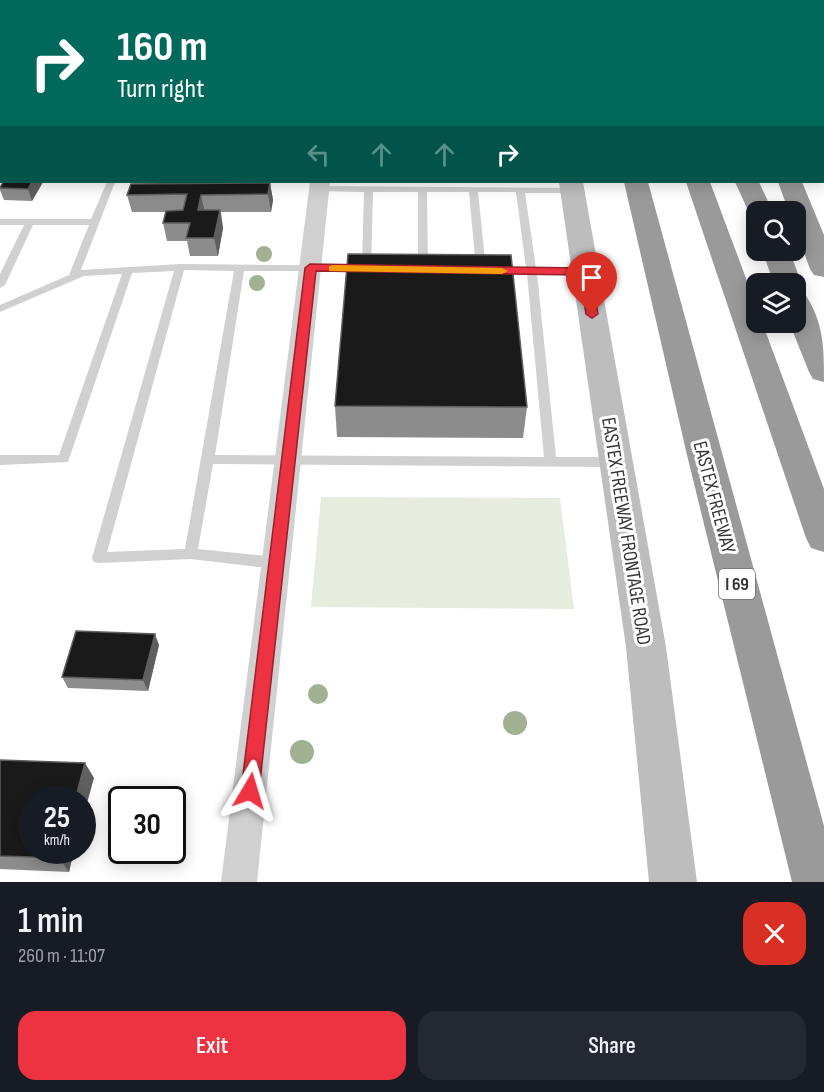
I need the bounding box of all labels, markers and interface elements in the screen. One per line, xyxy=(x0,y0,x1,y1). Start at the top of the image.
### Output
text: 160 m xyxy=(117,22,208,73)
icon: right xyxy=(18,24,96,102)
text: Turn right xyxy=(117,73,204,105)
icon: left xyxy=(302,138,335,171)
icon: ahead xyxy=(365,138,398,171)
icon: ahead xyxy=(428,138,461,171)
icon: right xyxy=(491,138,524,171)
map controls xyxy=(746,201,806,333)
button: search xyxy=(746,201,806,261)
pin xyxy=(566,252,617,314)
icon: arrive xyxy=(575,261,608,294)
button: layers xyxy=(746,273,806,333)
street label: EASTEX FREEWAY FRONTAGE ROAD xyxy=(596,416,656,647)
street label: EASTEX FREEWAY xyxy=(688,438,741,557)
road number: I 69 xyxy=(719,569,755,599)
position arrow xyxy=(218,759,282,823)
speed limit sign: 30 xyxy=(108,786,186,864)
text: 25 xyxy=(44,800,70,836)
text: km/h xyxy=(44,831,70,850)
text: 1 min xyxy=(18,900,83,943)
button: close xyxy=(743,902,806,965)
text: 260 m · 11:07 xyxy=(18,944,105,968)
button: Exit xyxy=(18,1011,406,1080)
button: Share xyxy=(418,1011,806,1080)

